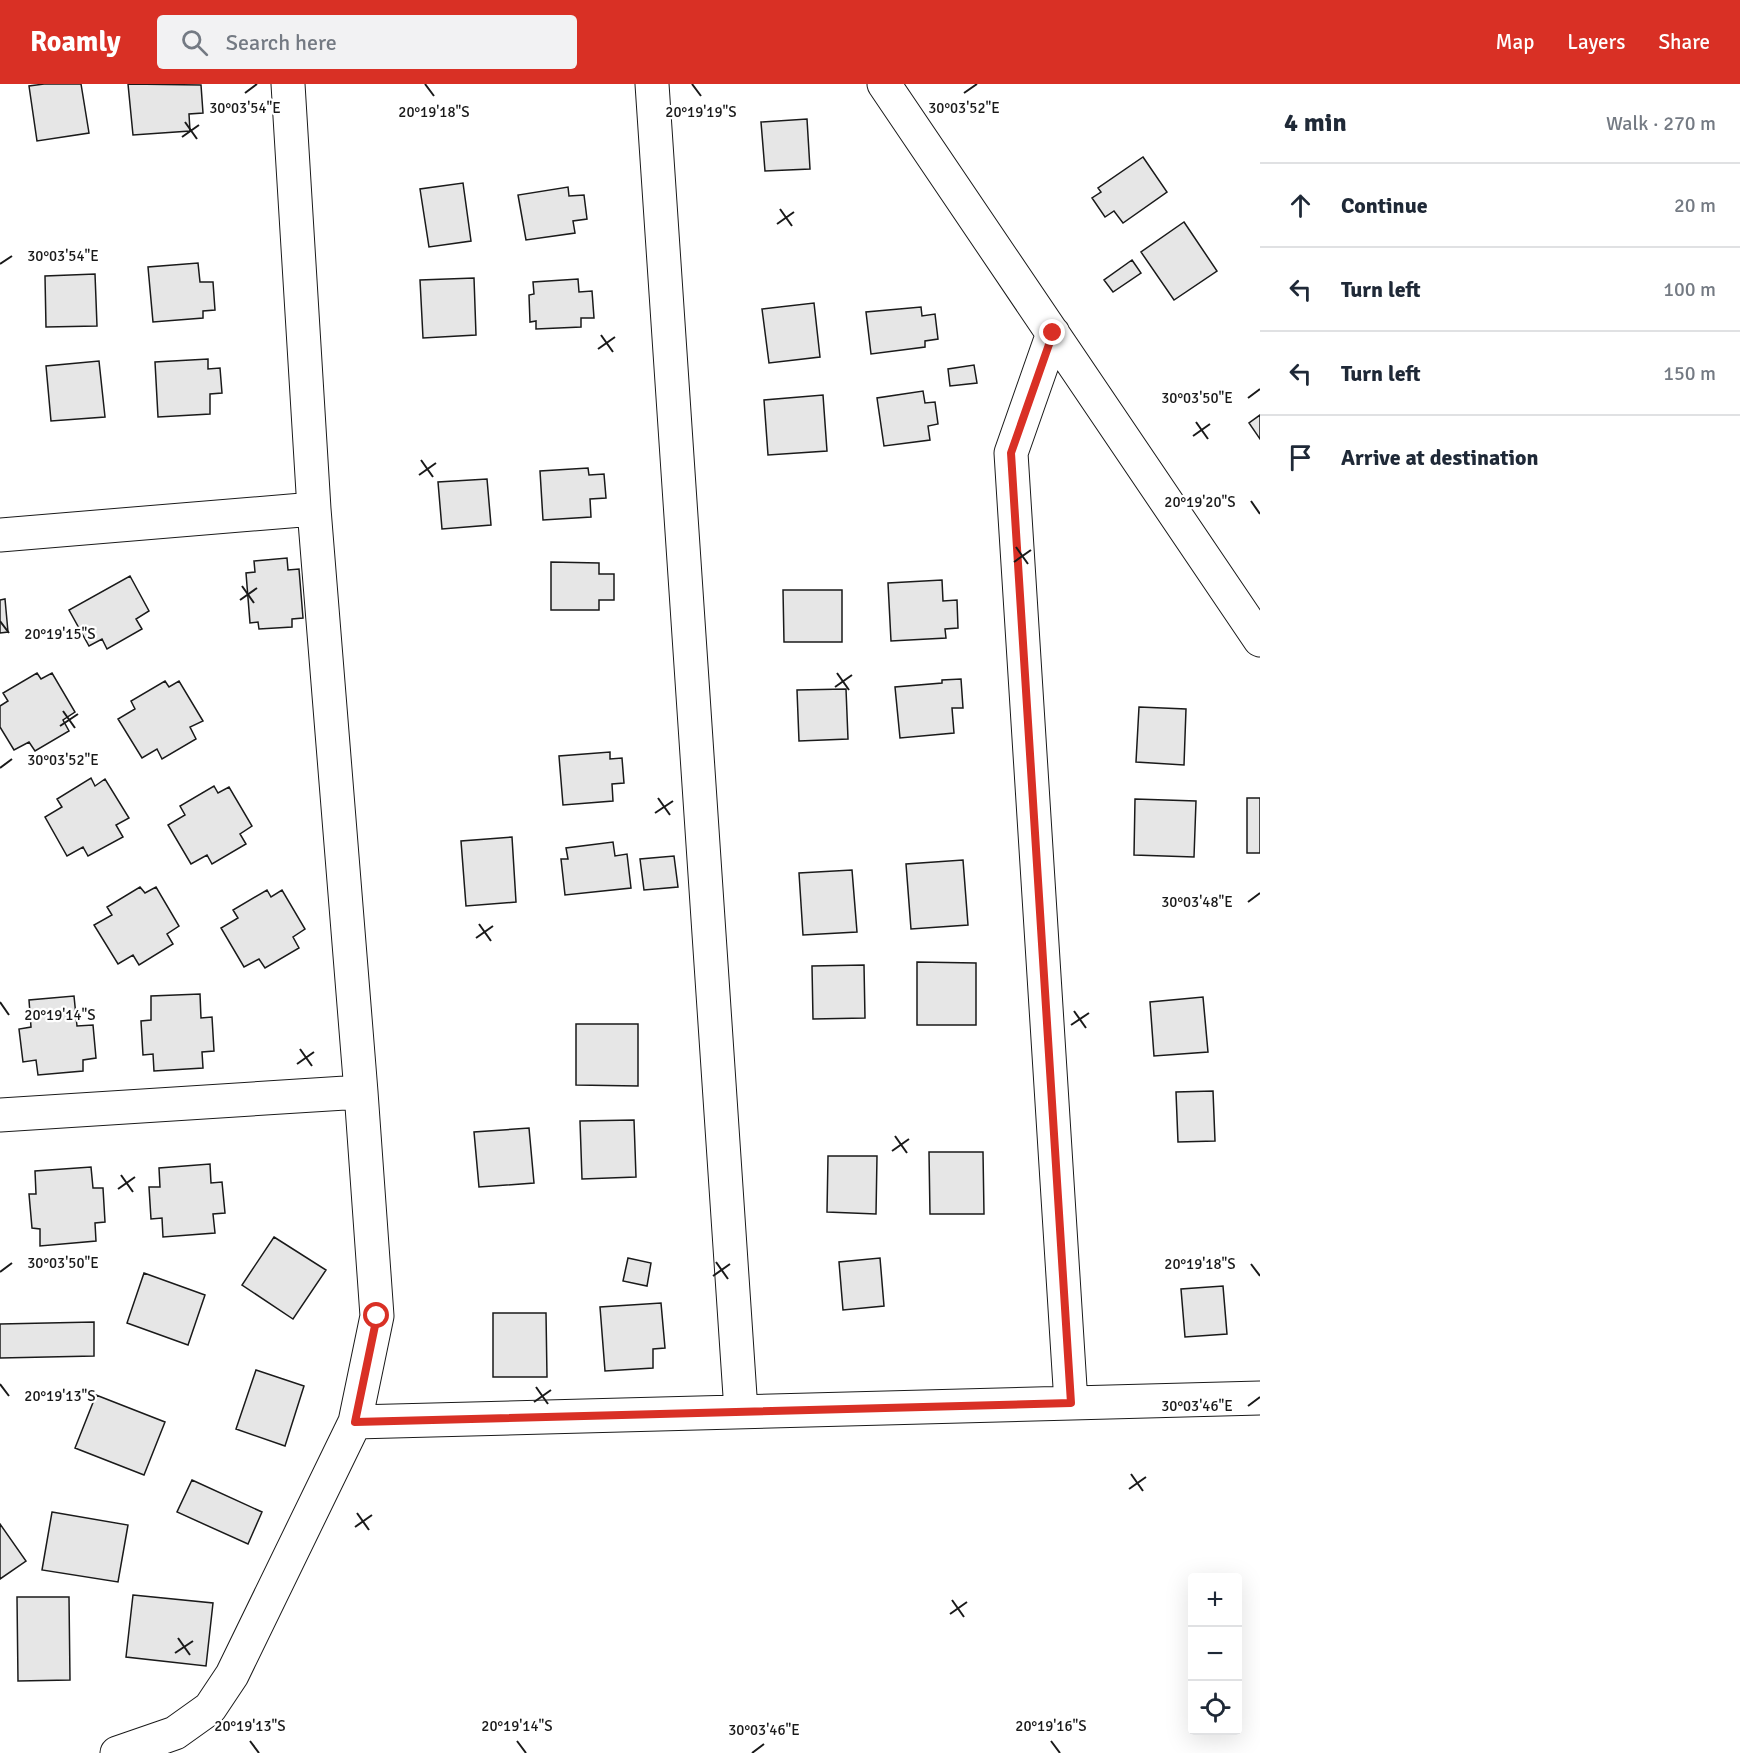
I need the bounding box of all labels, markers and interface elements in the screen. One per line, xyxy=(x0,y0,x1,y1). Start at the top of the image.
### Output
search box xyxy=(157,15,577,69)
text: Roamly xyxy=(30,25,121,59)
icon: search xyxy=(178,26,211,59)
text: Search here xyxy=(226,29,337,56)
text: Map xyxy=(1496,29,1534,55)
text: Layers xyxy=(1567,29,1625,55)
text: Share xyxy=(1658,29,1710,55)
text: 30°03'54"E xyxy=(209,99,281,117)
text: 30°03'52"E xyxy=(928,99,1000,117)
text: 20°19'18"S xyxy=(398,103,470,121)
text: 20°19'19"S xyxy=(665,103,737,121)
text: 4 min xyxy=(1284,107,1347,139)
text: Walk · 270 m xyxy=(1606,111,1716,136)
icon: ahead xyxy=(1284,189,1317,222)
text: Continue xyxy=(1341,192,1428,219)
text: 20 m xyxy=(1674,193,1716,218)
text: 30°03'54"E xyxy=(27,247,99,265)
icon: left xyxy=(1284,273,1317,306)
text: Turn left xyxy=(1341,276,1421,303)
text: 100 m xyxy=(1663,277,1716,302)
route end xyxy=(1039,319,1065,345)
icon: left xyxy=(1284,357,1317,390)
text: Turn left xyxy=(1341,360,1421,387)
text: 150 m xyxy=(1663,361,1716,386)
text: 30°03'50"E xyxy=(1161,389,1233,407)
icon: arrive xyxy=(1284,441,1317,474)
text: Arrive at destination xyxy=(1341,444,1538,471)
text: 20°19'20"S xyxy=(1164,493,1236,511)
text: 20°19'15"S xyxy=(24,625,96,643)
text: 30°03'52"E xyxy=(27,751,99,769)
text: 30°03'48"E xyxy=(1161,893,1233,911)
text: 20°19'14"S xyxy=(24,1006,96,1024)
text: 30°03'50"E xyxy=(27,1254,99,1272)
text: 20°19'18"S xyxy=(1164,1255,1236,1273)
route start xyxy=(363,1302,389,1328)
text: 20°19'13"S xyxy=(24,1387,96,1405)
text: 30°03'46"E xyxy=(1161,1397,1233,1415)
map controls xyxy=(1188,1573,1242,1735)
button: + xyxy=(1188,1573,1242,1627)
button: − xyxy=(1188,1627,1242,1681)
button: locate xyxy=(1188,1681,1242,1735)
text: 20°19'13"S xyxy=(214,1717,286,1735)
text: 20°19'14"S xyxy=(481,1717,553,1735)
text: 20°19'16"S xyxy=(1015,1717,1087,1735)
text: 30°03'46"E xyxy=(728,1721,800,1739)

